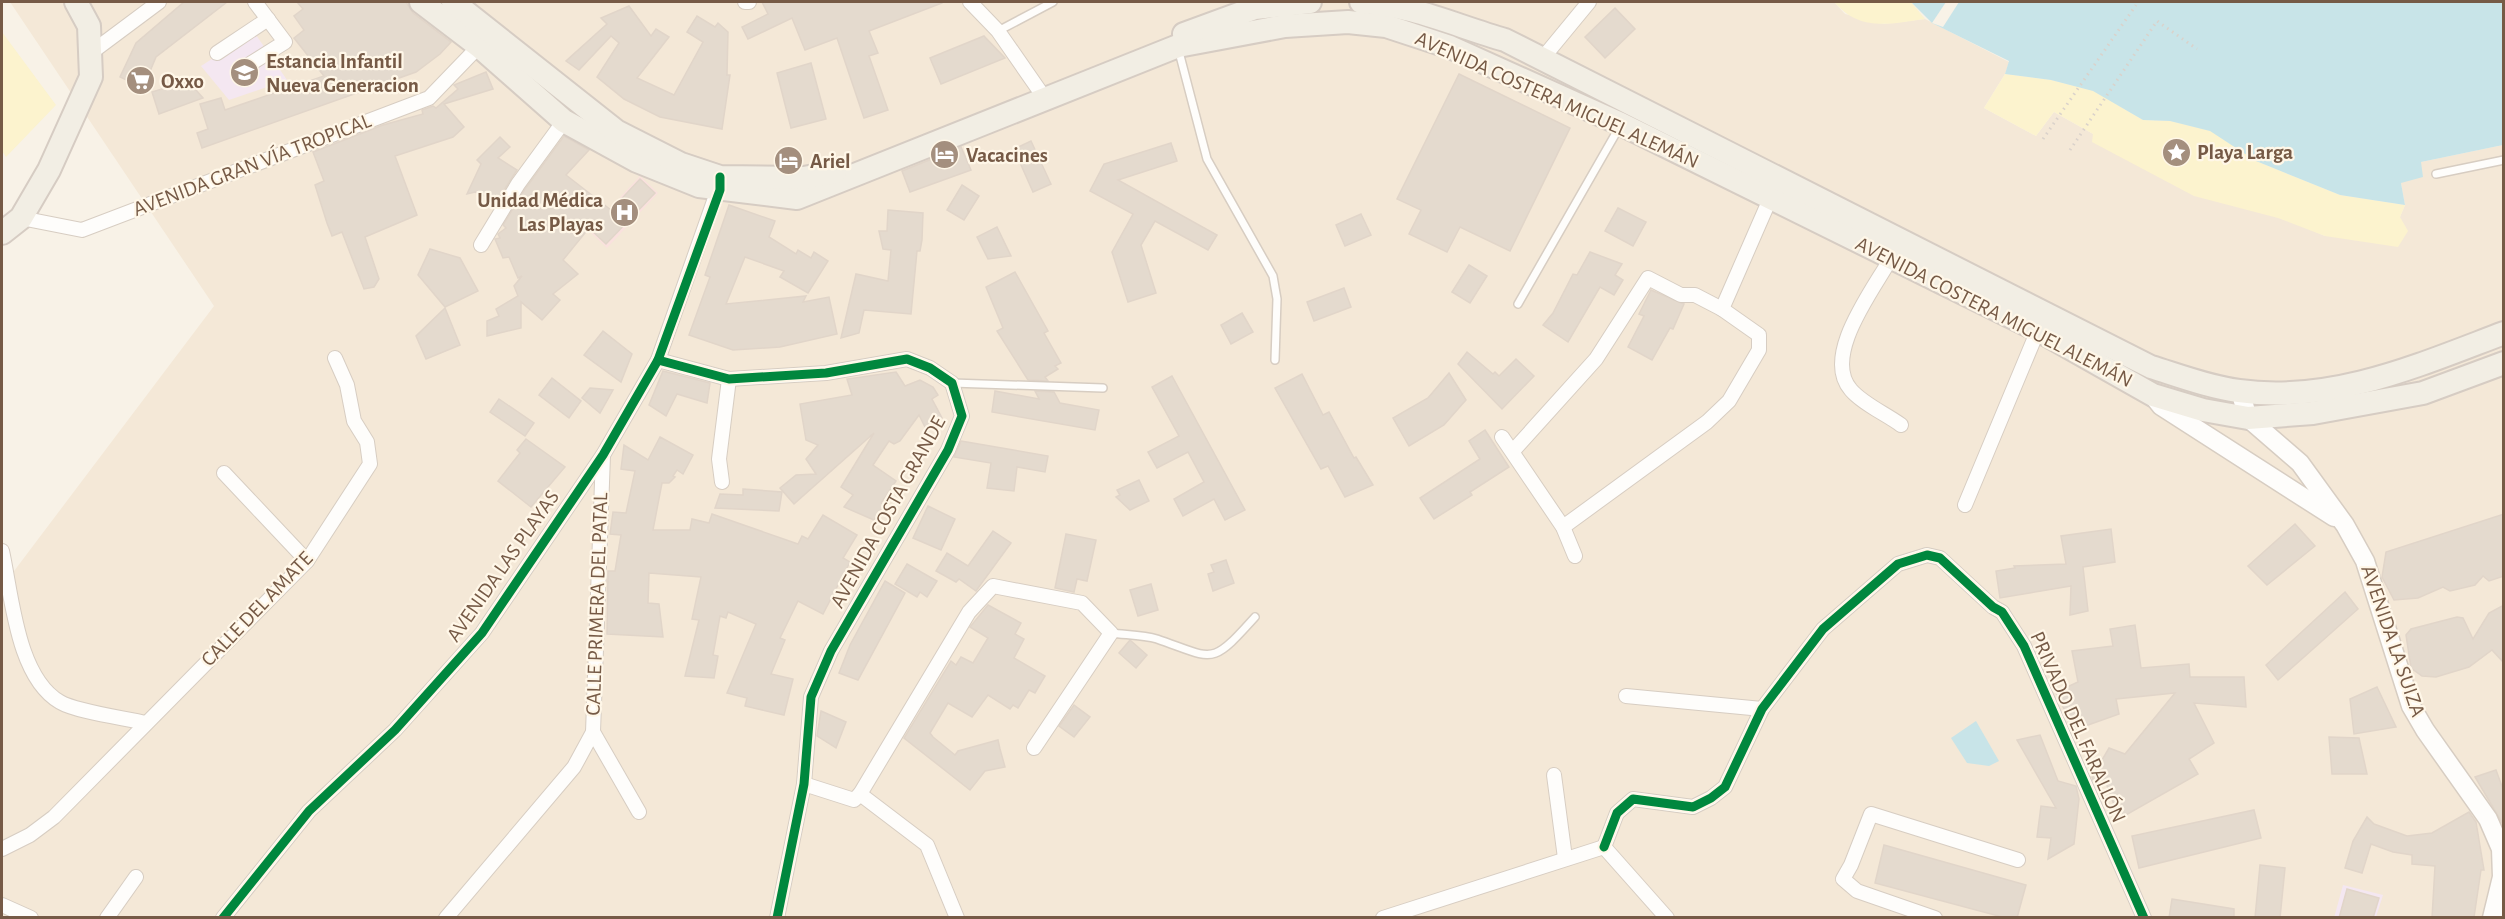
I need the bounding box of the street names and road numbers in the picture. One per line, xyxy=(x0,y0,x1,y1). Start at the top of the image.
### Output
street label: AVENIDA COSTERA MIGUEL ALEMÁN xyxy=(1412,26,1703,172)
street label: AVENIDA GRAN VÍA TROPICAL xyxy=(130,108,374,220)
street label: AVENIDA COSTERA MIGUEL ALEMÁN xyxy=(1852,231,2137,391)
street label: AVENIDA COSTA GRANDE xyxy=(827,413,949,611)
street label: AVENIDA LAS PLAYAS xyxy=(443,486,563,646)
street label: CALLE PRIMERA DEL PATAL xyxy=(583,492,611,716)
street label: CALLE DEL AMATE xyxy=(197,548,317,670)
street label: AVENIDA LA SUIZA xyxy=(2357,563,2429,719)
street label: PRIVADO DEL FARALLÓN xyxy=(2026,628,2131,826)

